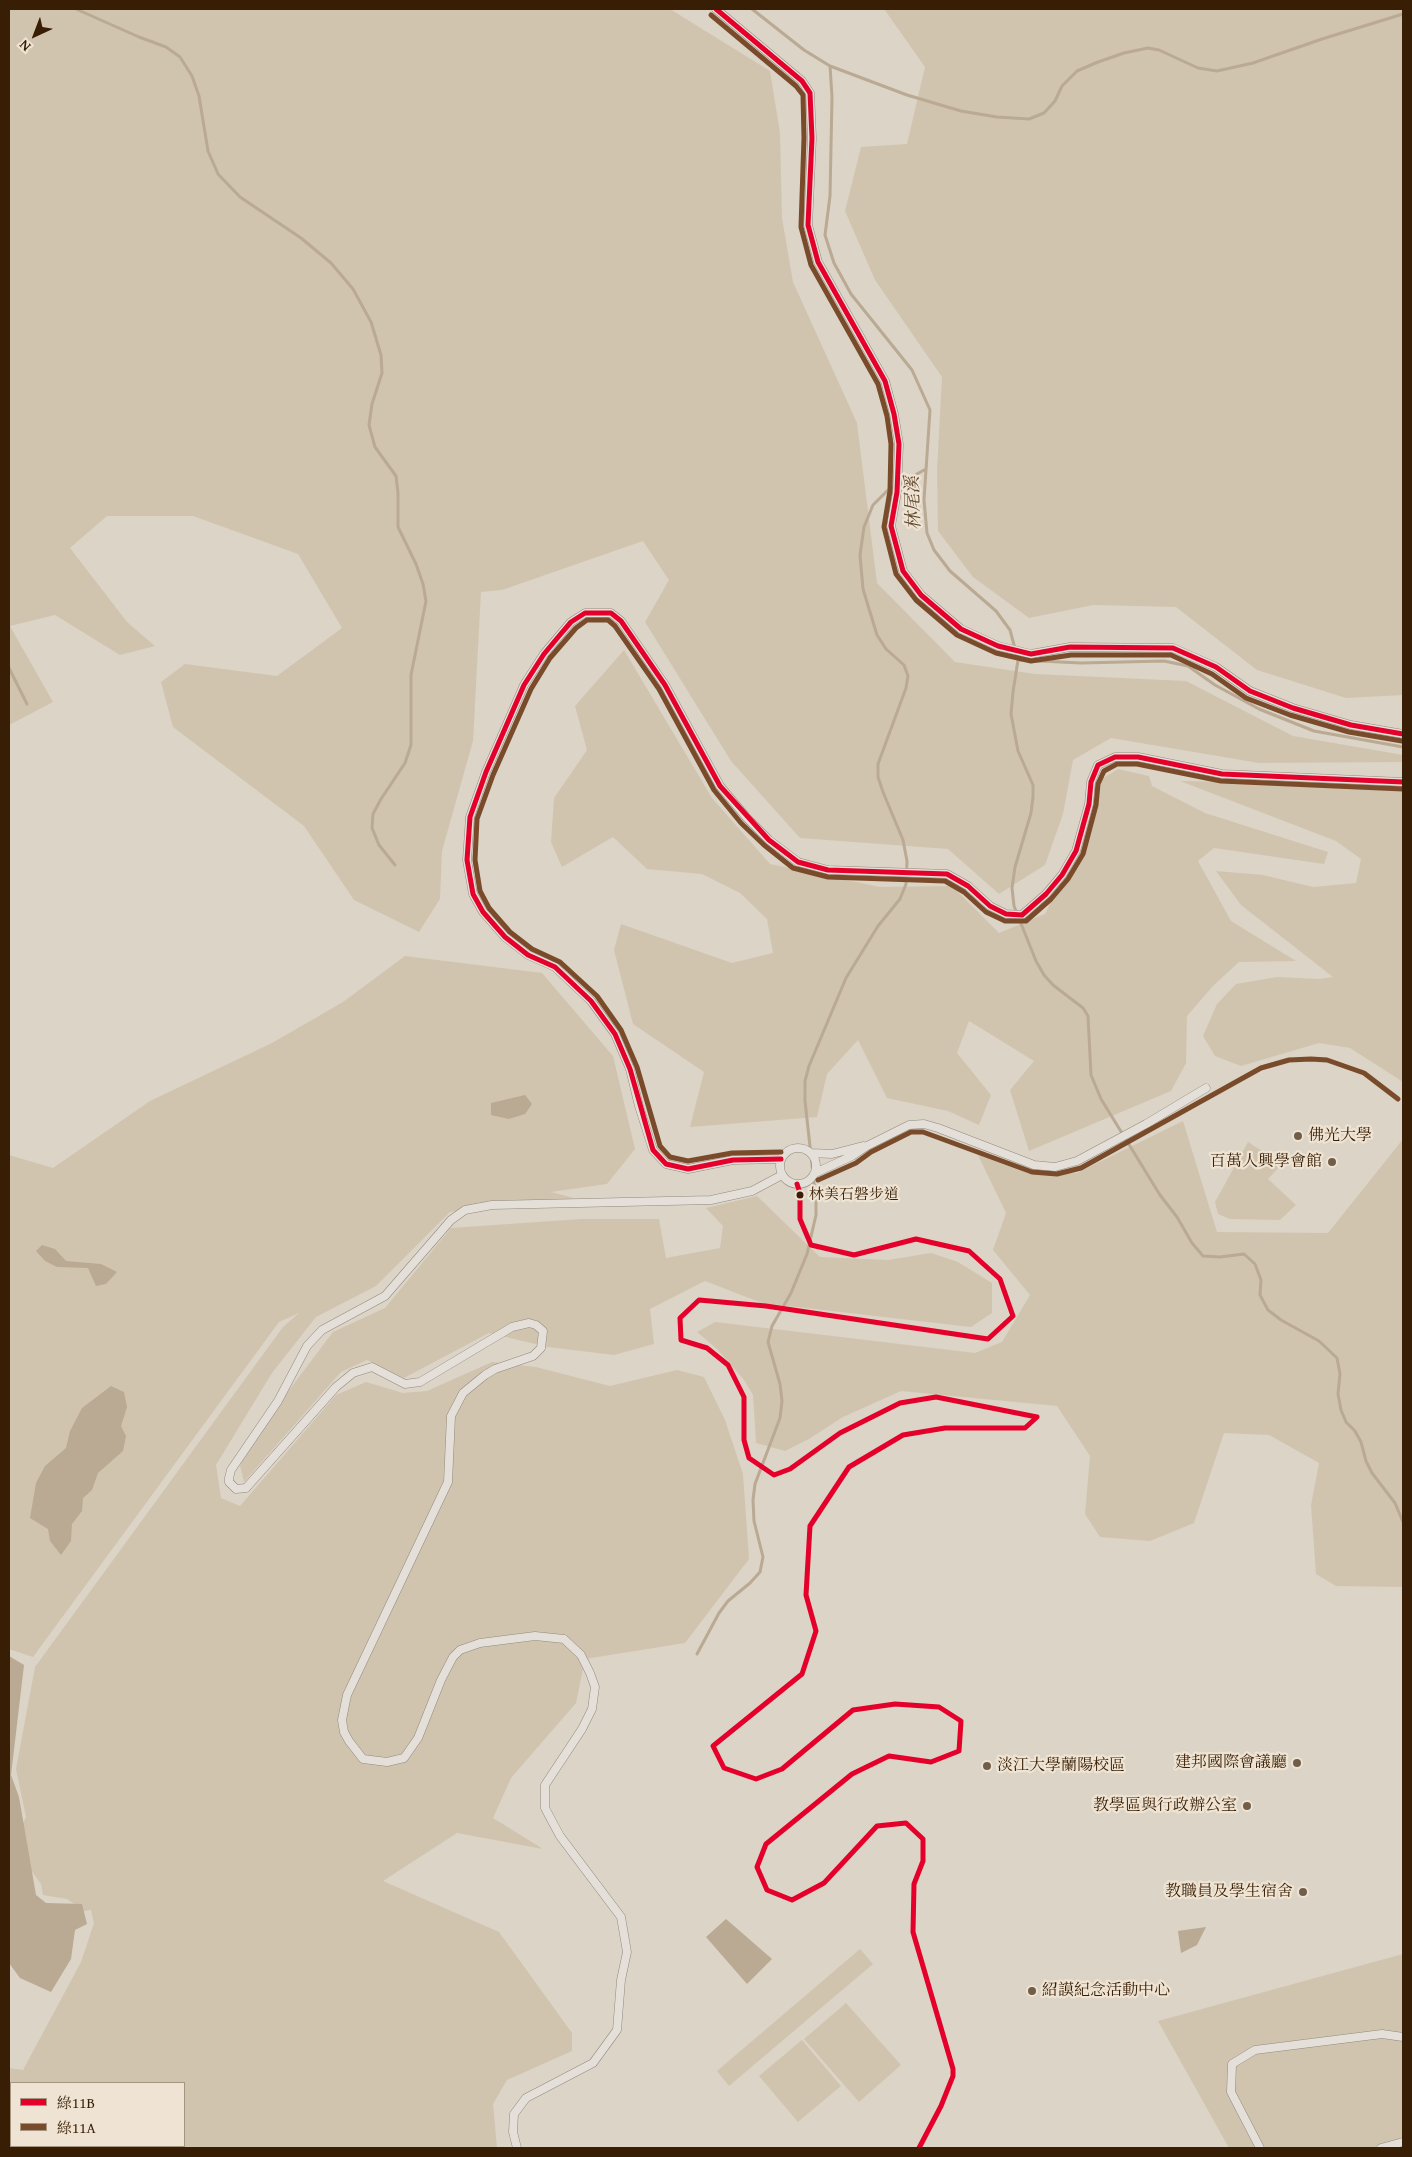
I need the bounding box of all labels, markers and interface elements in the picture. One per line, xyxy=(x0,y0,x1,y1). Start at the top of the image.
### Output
north arrow xyxy=(10,10,60,60)
text: N xyxy=(15,35,35,56)
water label: 林尾溪 xyxy=(902,476,926,530)
place label: 佛光大學 xyxy=(1308,1126,1372,1146)
marker: 佛光大學 xyxy=(1292,1130,1304,1142)
place label: 百萬人興學會館 xyxy=(1210,1152,1322,1172)
marker: 百萬人興學會館 xyxy=(1326,1156,1338,1168)
place label: 林美石磐步道 xyxy=(809,1186,899,1204)
marker: 林美石磐步道 xyxy=(795,1190,805,1200)
place label: 建邦國際會議廳 xyxy=(1175,1753,1287,1773)
place label: 淡江大學蘭陽校區 xyxy=(997,1756,1125,1776)
marker: 建邦國際會議廳 xyxy=(1291,1757,1303,1769)
marker: 淡江大學蘭陽校區 xyxy=(981,1760,993,1772)
place label: 教學區與行政辦公室 xyxy=(1093,1796,1237,1816)
marker: 教學區與行政辦公室 xyxy=(1241,1800,1253,1812)
place label: 教職員及學生宿舍 xyxy=(1165,1882,1293,1902)
marker: 教職員及學生宿舍 xyxy=(1297,1886,1309,1898)
place label: 紹謨紀念活動中心 xyxy=(1042,1981,1170,2001)
marker: 紹謨紀念活動中心 xyxy=(1026,1985,1038,1997)
legend xyxy=(10,2082,185,2147)
text: 綠11B xyxy=(57,2092,95,2113)
text: 綠11A xyxy=(57,2117,96,2138)

